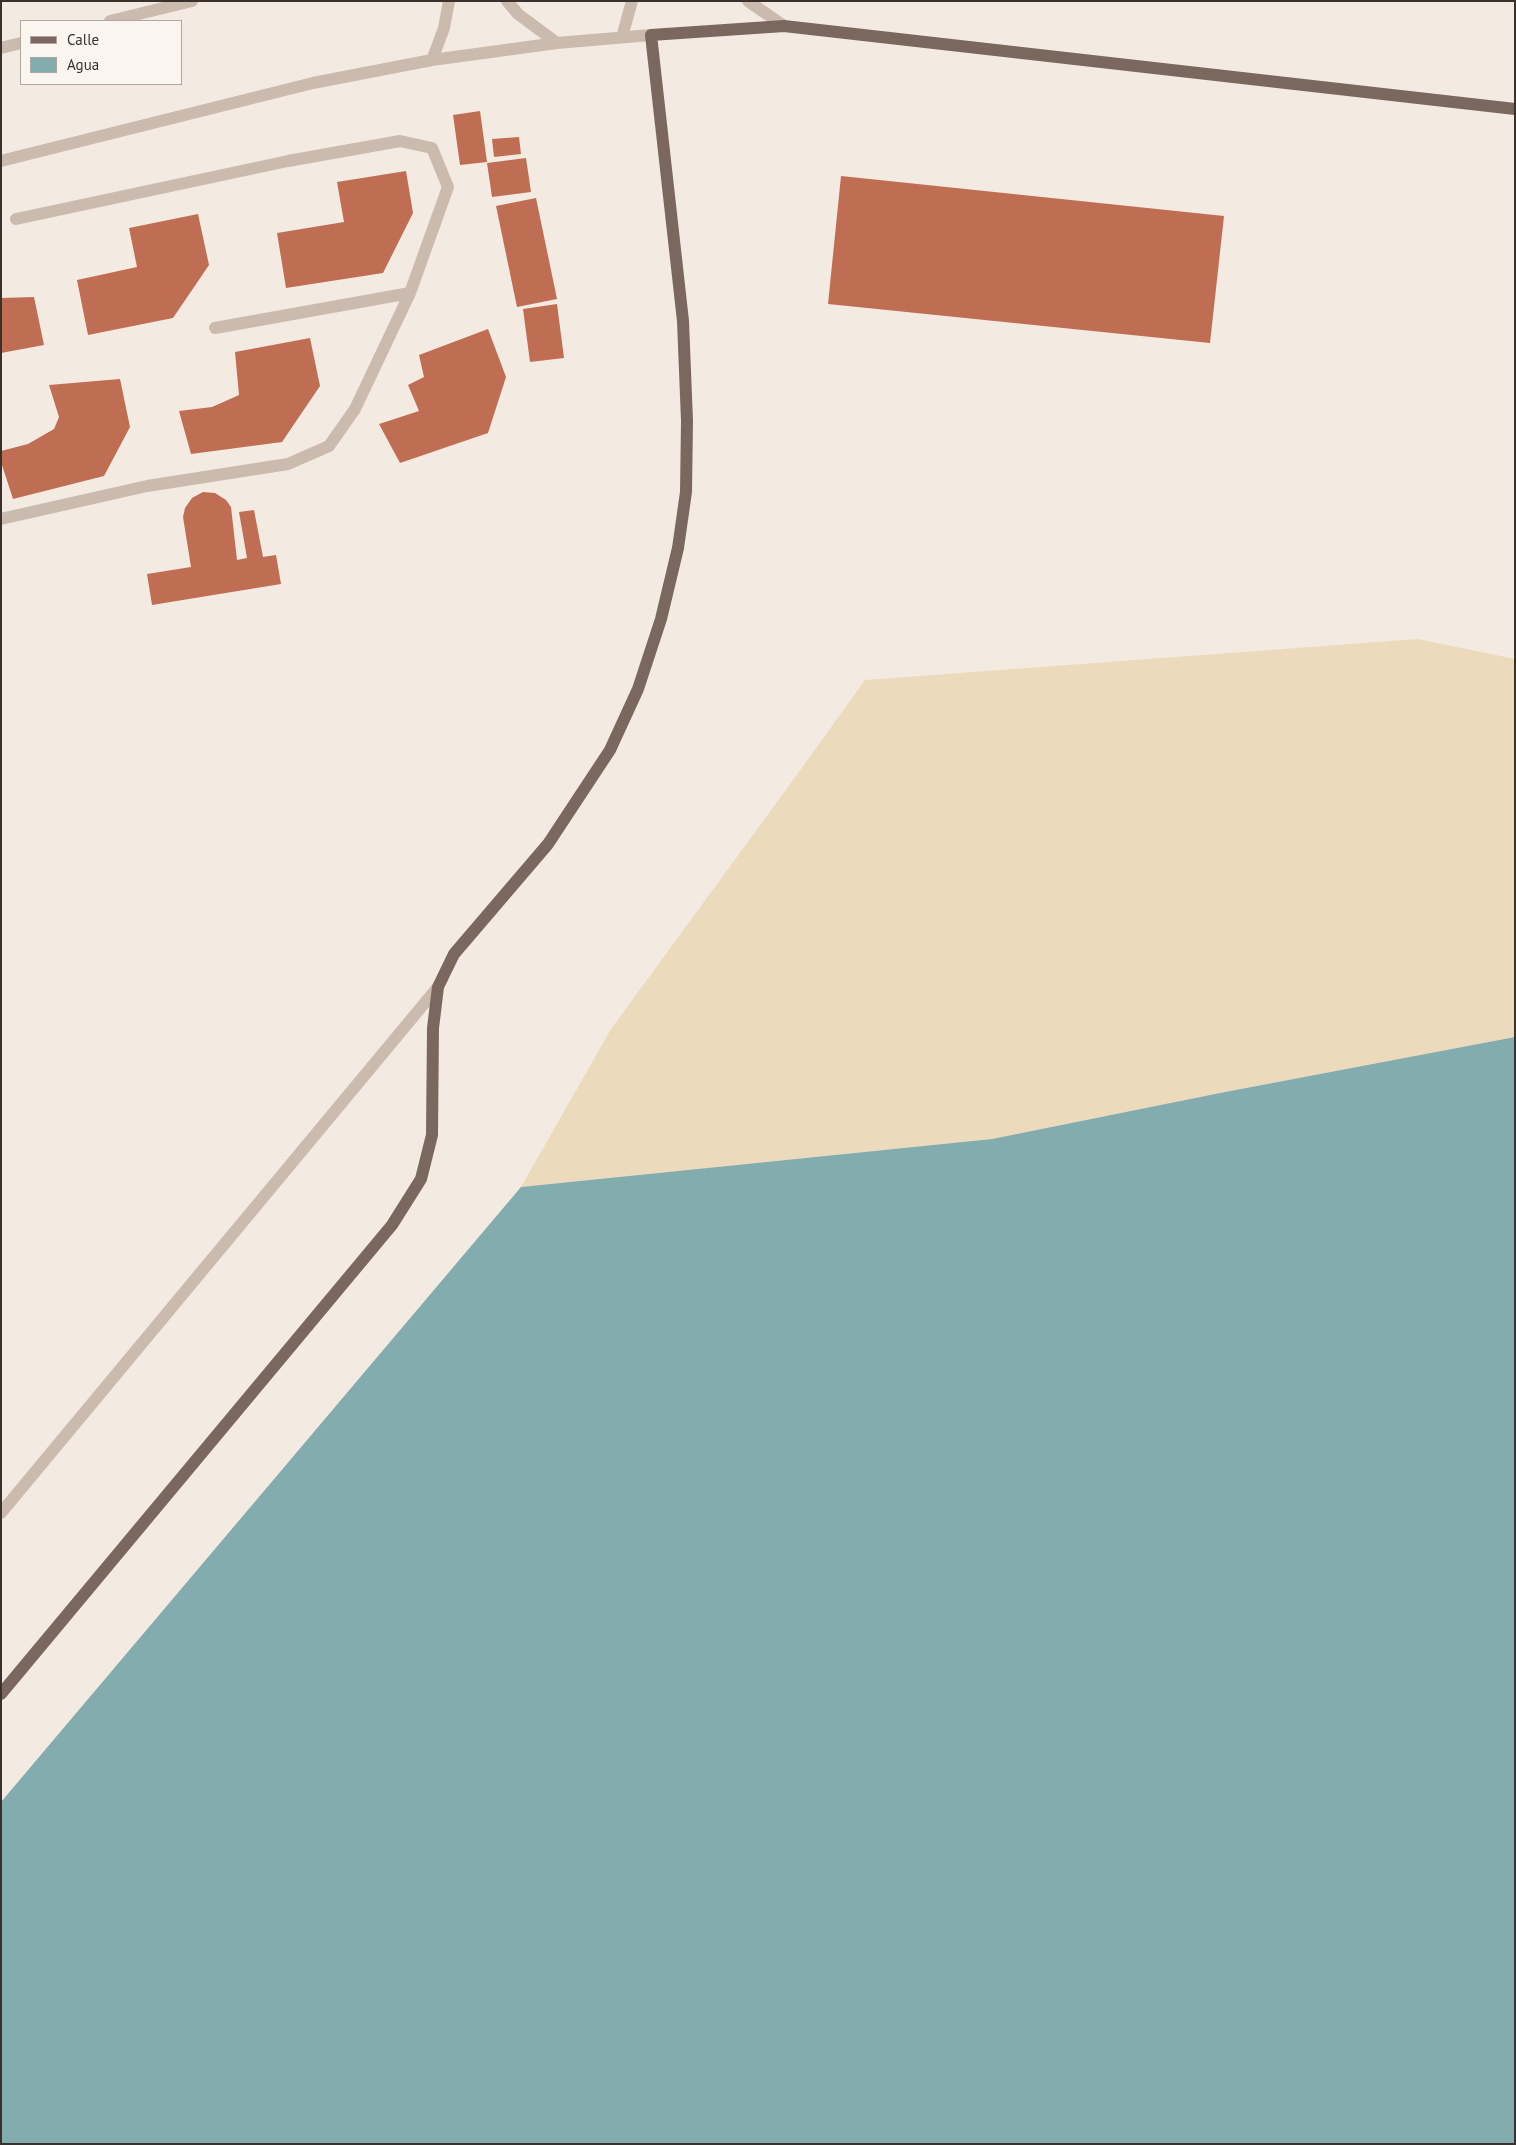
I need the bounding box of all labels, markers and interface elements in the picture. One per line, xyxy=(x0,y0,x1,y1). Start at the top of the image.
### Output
legend xyxy=(20,20,182,85)
text: Calle xyxy=(67,30,99,49)
text: Agua xyxy=(67,55,99,74)

